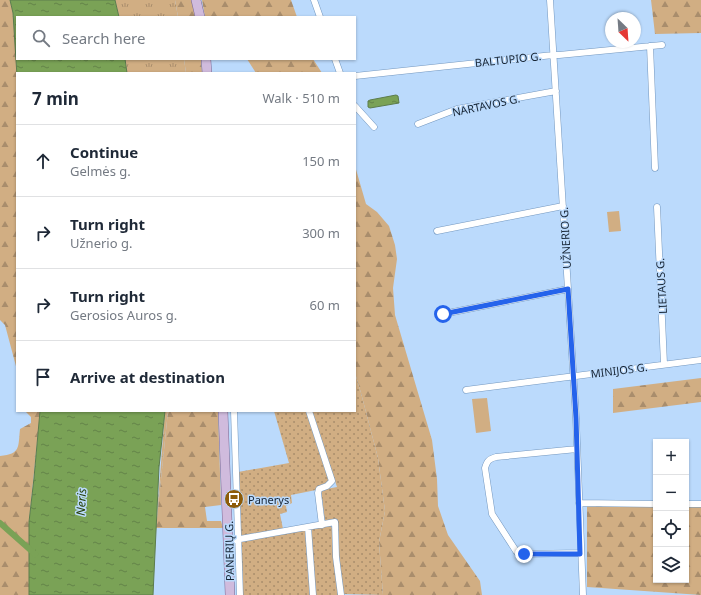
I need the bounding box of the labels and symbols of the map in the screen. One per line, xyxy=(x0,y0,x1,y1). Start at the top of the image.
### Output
north arrow xyxy=(605,12,641,48)
street label: BALTUPIO G. xyxy=(474,48,542,70)
street label: NARTAVOS G. xyxy=(451,90,521,120)
street label: UŽNERIO G. xyxy=(556,207,574,269)
street label: LIETAUS G. xyxy=(652,258,670,314)
route start xyxy=(434,305,452,323)
street label: MINIJOS G. xyxy=(590,359,648,381)
water label: Neris xyxy=(72,488,90,516)
bus stop icon: Panerys xyxy=(223,488,245,510)
place label: Panerys xyxy=(248,492,289,507)
street label: PANERIŲ G. xyxy=(221,521,237,581)
route end xyxy=(515,545,533,563)

